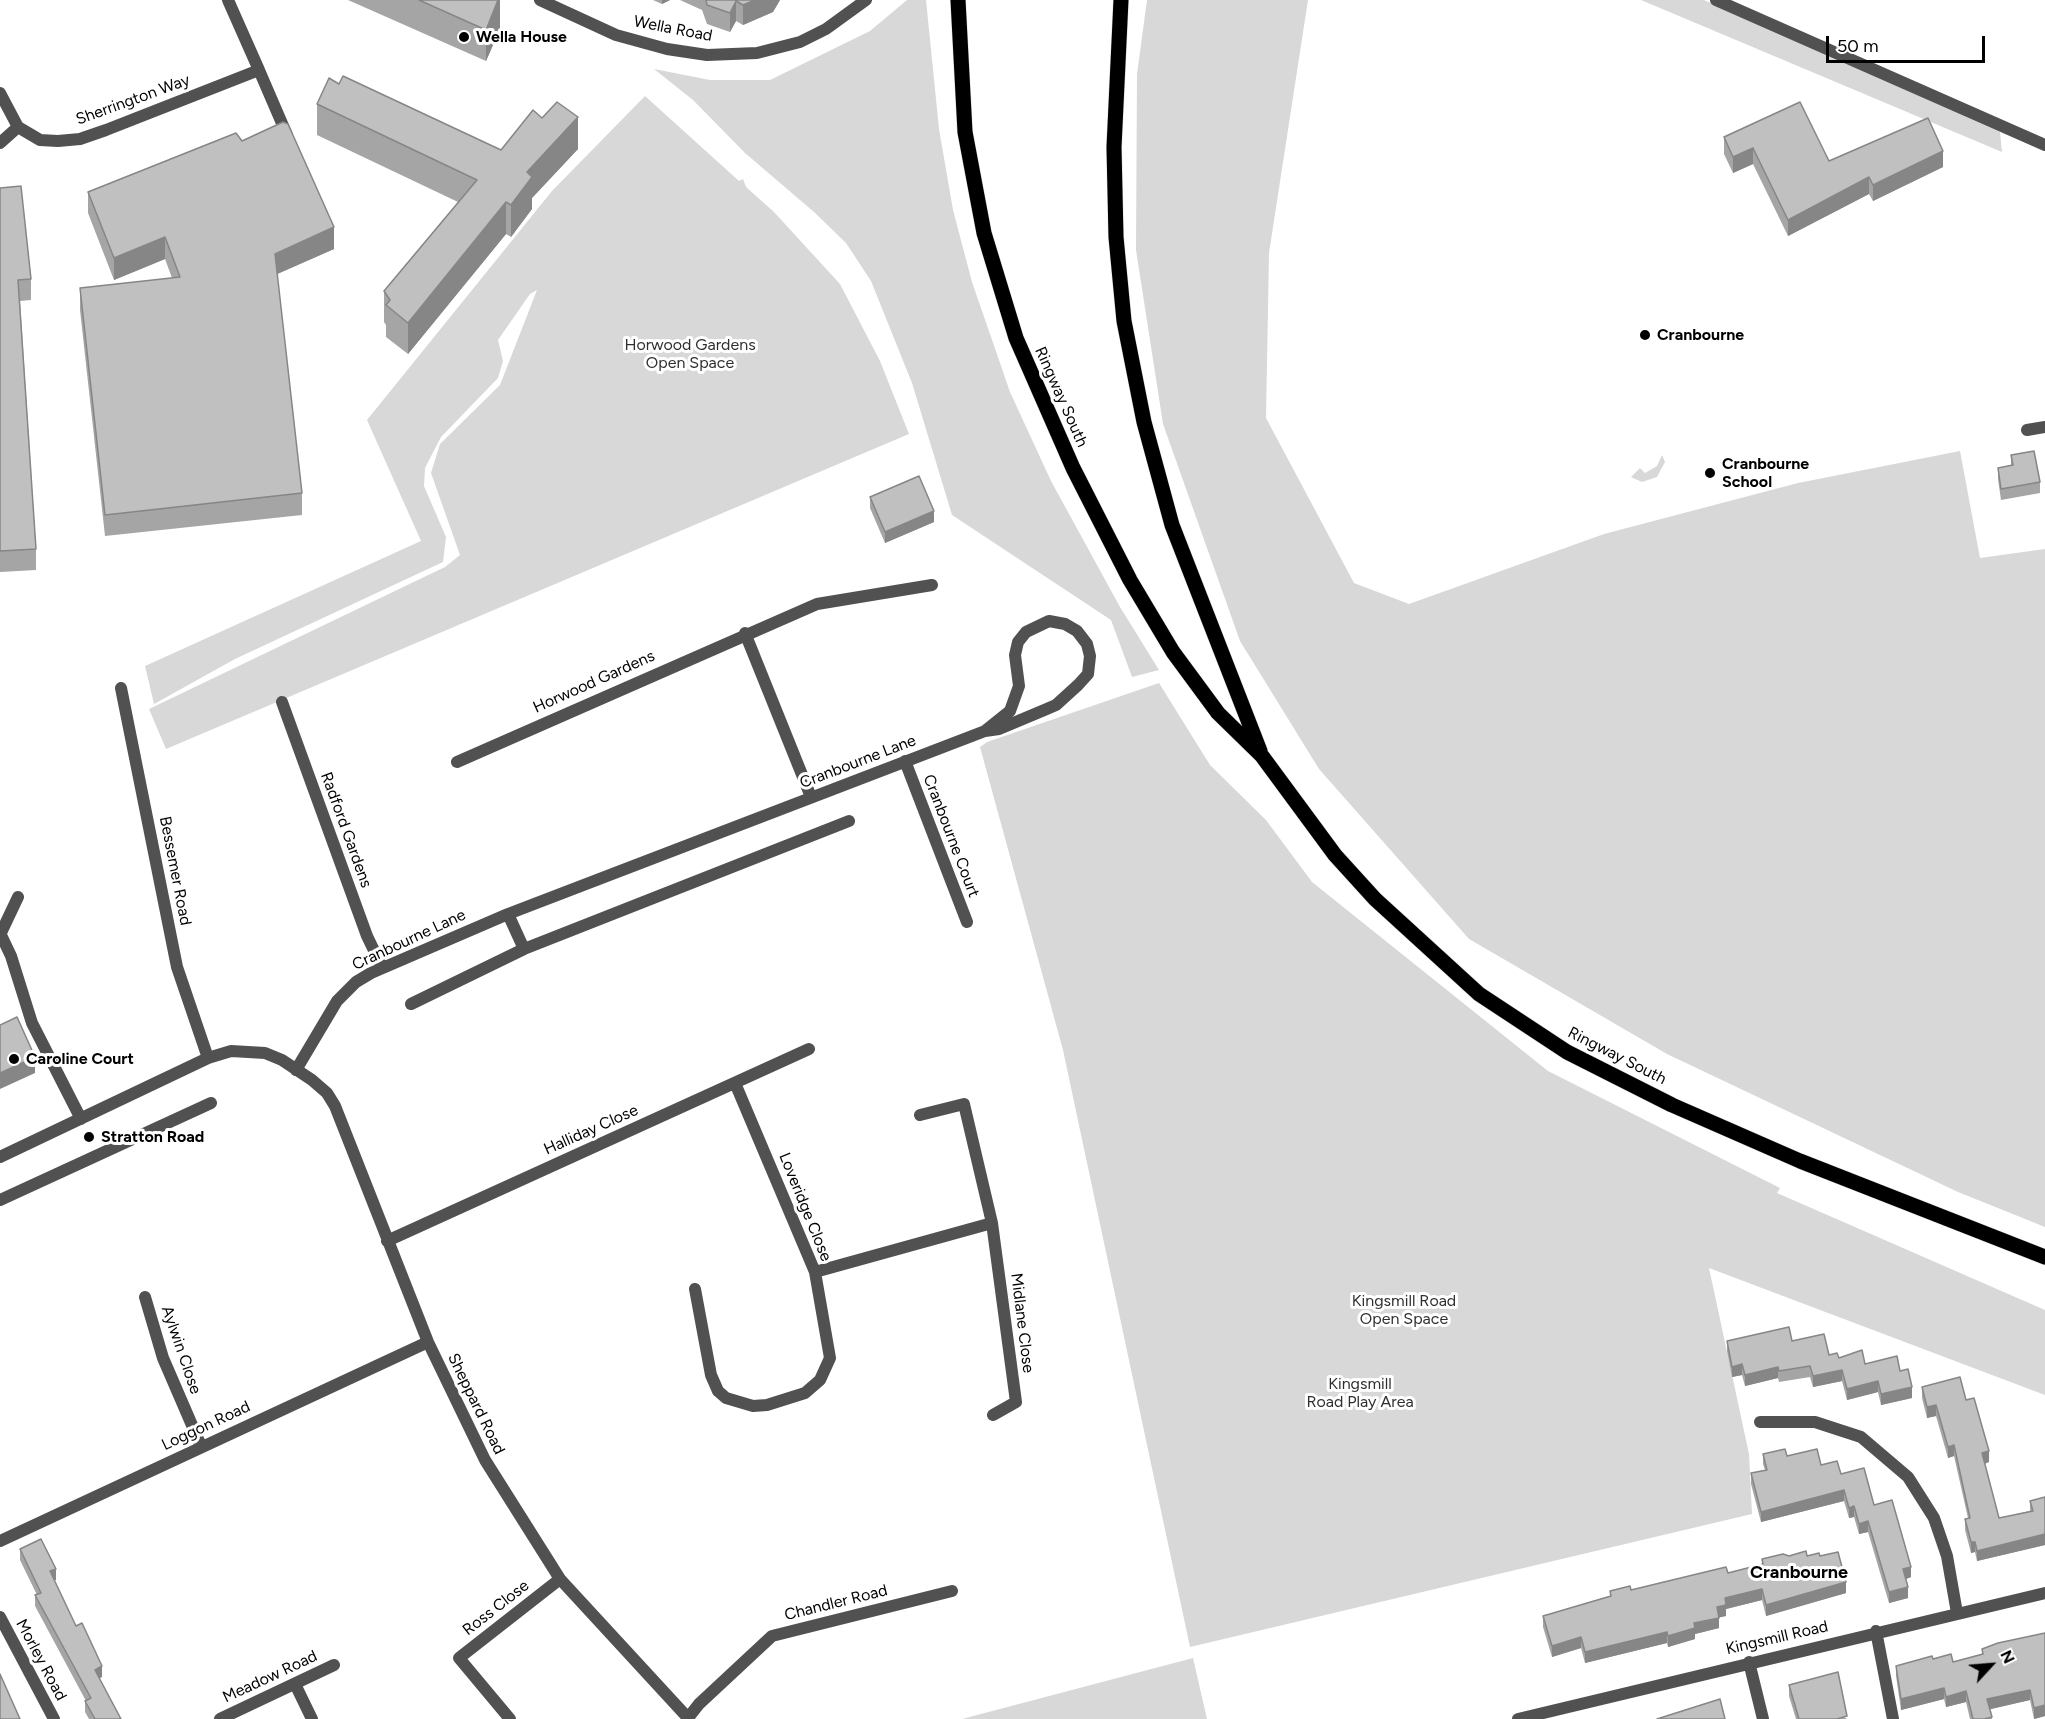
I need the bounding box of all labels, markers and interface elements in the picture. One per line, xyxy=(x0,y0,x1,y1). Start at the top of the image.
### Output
street label: Wella Road xyxy=(632,12,714,46)
scale bar xyxy=(1829,24,1988,62)
place label: Wella House xyxy=(476,27,567,47)
marker: Wella House xyxy=(457,30,471,44)
text: 50 m xyxy=(1837,35,1879,57)
street label: Sherrington Way xyxy=(73,71,193,129)
place label: Cranbourne xyxy=(1657,325,1744,345)
marker: Cranbourne xyxy=(1638,328,1652,342)
park label: Horwood Gardens Open Space xyxy=(624,335,756,373)
street label: Ringway South xyxy=(1030,344,1092,450)
place label: Cranbourne School xyxy=(1722,454,1809,492)
marker: Cranbourne School xyxy=(1703,466,1717,480)
street label: Horwood Gardens xyxy=(530,647,658,717)
street label: Cranbourne Lane xyxy=(797,731,919,793)
street label: Radford Gardens xyxy=(316,770,376,890)
street label: Cranbourne Court xyxy=(919,772,983,900)
street label: Bessemer Road xyxy=(155,815,195,927)
street label: Cranbourne Lane xyxy=(349,905,469,975)
street label: Ringway South xyxy=(1565,1023,1669,1089)
place label: Caroline Court xyxy=(26,1049,134,1069)
marker: Caroline Court xyxy=(7,1052,21,1066)
street label: Halliday Close xyxy=(541,1101,641,1159)
place label: Stratton Road xyxy=(101,1127,204,1147)
marker: Stratton Road xyxy=(82,1130,96,1144)
street label: Loveridge Close xyxy=(774,1150,836,1264)
street label: Midlane Close xyxy=(1006,1272,1038,1374)
park label: Kingsmill Road Open Space xyxy=(1352,1291,1456,1329)
street label: Aylwin Close xyxy=(157,1303,205,1397)
street label: Sheppard Road xyxy=(443,1350,509,1458)
park label: Kingsmill Road Play Area xyxy=(1306,1374,1414,1412)
street label: Loggon Road xyxy=(159,1397,253,1455)
district label: Cranbourne xyxy=(1750,1562,1848,1584)
street label: Ross Close xyxy=(459,1576,533,1640)
street label: Chandler Road xyxy=(783,1581,889,1625)
street label: Morley Road xyxy=(12,1616,70,1704)
street label: Kingsmill Road xyxy=(1724,1617,1830,1659)
north arrow xyxy=(1961,1635,2021,1695)
street label: Meadow Road xyxy=(220,1647,320,1707)
text: N xyxy=(1996,1647,2019,1667)

